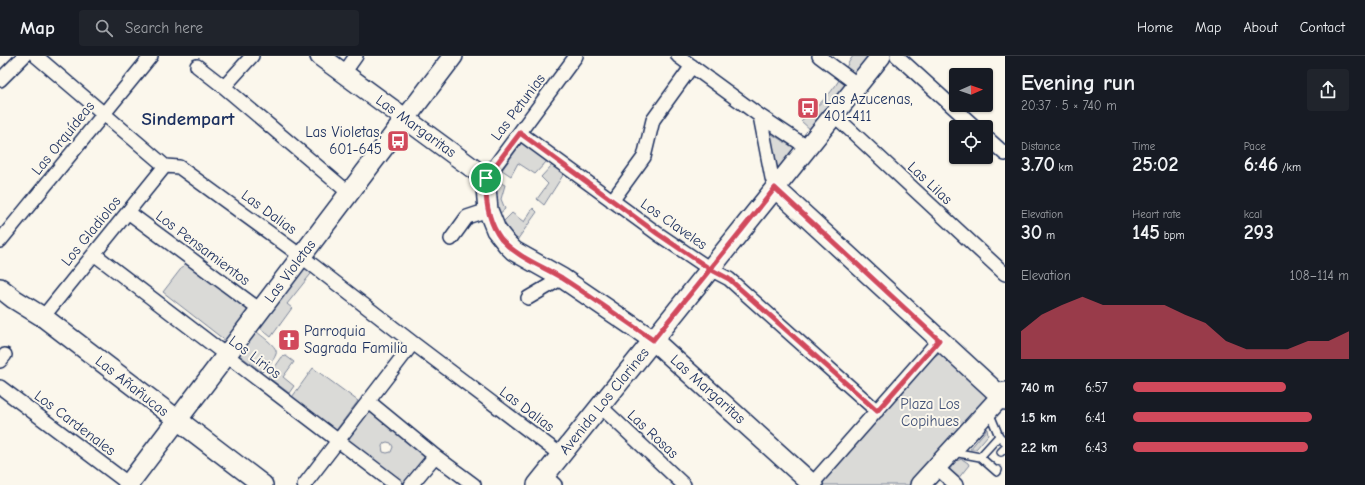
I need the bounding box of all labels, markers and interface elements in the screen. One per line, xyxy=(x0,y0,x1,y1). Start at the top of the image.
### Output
search box xyxy=(79,10,359,46)
text: Map xyxy=(20,17,55,39)
icon: search xyxy=(93,17,115,39)
text: Search here xyxy=(125,19,203,37)
text: Home xyxy=(1137,19,1173,36)
text: Map xyxy=(1195,19,1221,36)
text: About xyxy=(1243,19,1278,36)
text: Contact xyxy=(1300,19,1345,36)
north arrow xyxy=(949,68,993,112)
map controls xyxy=(949,68,993,164)
button: share xyxy=(1307,69,1349,111)
street label: Las Petunias xyxy=(487,70,549,144)
text: Evening run xyxy=(1021,70,1135,96)
place label: Las Azucenas, 401-411 xyxy=(824,90,913,125)
street label: Las Margaritas xyxy=(372,91,460,161)
bus stop icon: Las Azucenas, 401-411 xyxy=(795,95,821,121)
street label: Las Orquídeas xyxy=(28,97,98,179)
text: 20:37 · 5 × 740 m xyxy=(1021,98,1117,113)
district label: Sindempart xyxy=(141,108,235,130)
button: locate xyxy=(949,120,993,164)
place label: Las Violetas, 601-645 xyxy=(305,123,382,158)
bus stop icon: Las Violetas, 601-645 xyxy=(385,128,411,154)
text: Distance xyxy=(1021,140,1060,153)
text: Time xyxy=(1132,140,1155,153)
text: Pace xyxy=(1244,140,1266,153)
text: 3.70 xyxy=(1021,153,1055,176)
text: 25:02 xyxy=(1132,153,1178,176)
text: 6:46 xyxy=(1244,153,1278,176)
street label: Las Lilas xyxy=(904,158,956,208)
pin xyxy=(469,161,503,195)
text: km xyxy=(1055,161,1073,174)
text: /km xyxy=(1278,161,1301,174)
icon: arrive xyxy=(475,167,497,189)
street label: Las Dalias xyxy=(238,186,300,238)
street label: Los Gladiolos xyxy=(57,192,125,270)
street label: Los Claveles xyxy=(637,195,711,253)
street label: Los Pensamientos xyxy=(152,207,254,289)
text: Elevation xyxy=(1021,208,1063,221)
text: Heart rate xyxy=(1132,208,1181,221)
text: kcal xyxy=(1244,208,1262,221)
text: 30 xyxy=(1021,221,1042,244)
text: 145 xyxy=(1132,221,1160,244)
text: 293 xyxy=(1244,221,1274,244)
text: m xyxy=(1042,229,1055,242)
text: bpm xyxy=(1160,229,1185,242)
street label: Las Violetas xyxy=(260,236,320,306)
text: Elevation xyxy=(1021,268,1071,283)
text: 108–114 m xyxy=(1290,268,1349,283)
place label: Parroquia Sagrada Familia xyxy=(304,322,408,357)
church icon: Parroquia Sagrada Familia xyxy=(276,327,302,353)
street label: Los Lirios xyxy=(225,332,285,382)
street label: Avenida Los Clarines xyxy=(555,344,653,458)
street label: Las Margaritas xyxy=(667,351,749,427)
street label: Las Añañucas xyxy=(92,352,172,420)
text: 740 m xyxy=(1021,380,1054,395)
text: 6:57 xyxy=(1085,380,1108,395)
street label: Las Dalias xyxy=(496,383,558,435)
street label: Los Cardenales xyxy=(31,387,119,459)
park label: Plaza Los Copihues xyxy=(900,395,960,430)
street label: Las Rosas xyxy=(624,406,682,462)
text: 1.5 km xyxy=(1021,410,1057,425)
text: 6:41 xyxy=(1085,410,1106,425)
text: 2.2 km xyxy=(1021,440,1058,455)
text: 6:43 xyxy=(1085,440,1107,455)

